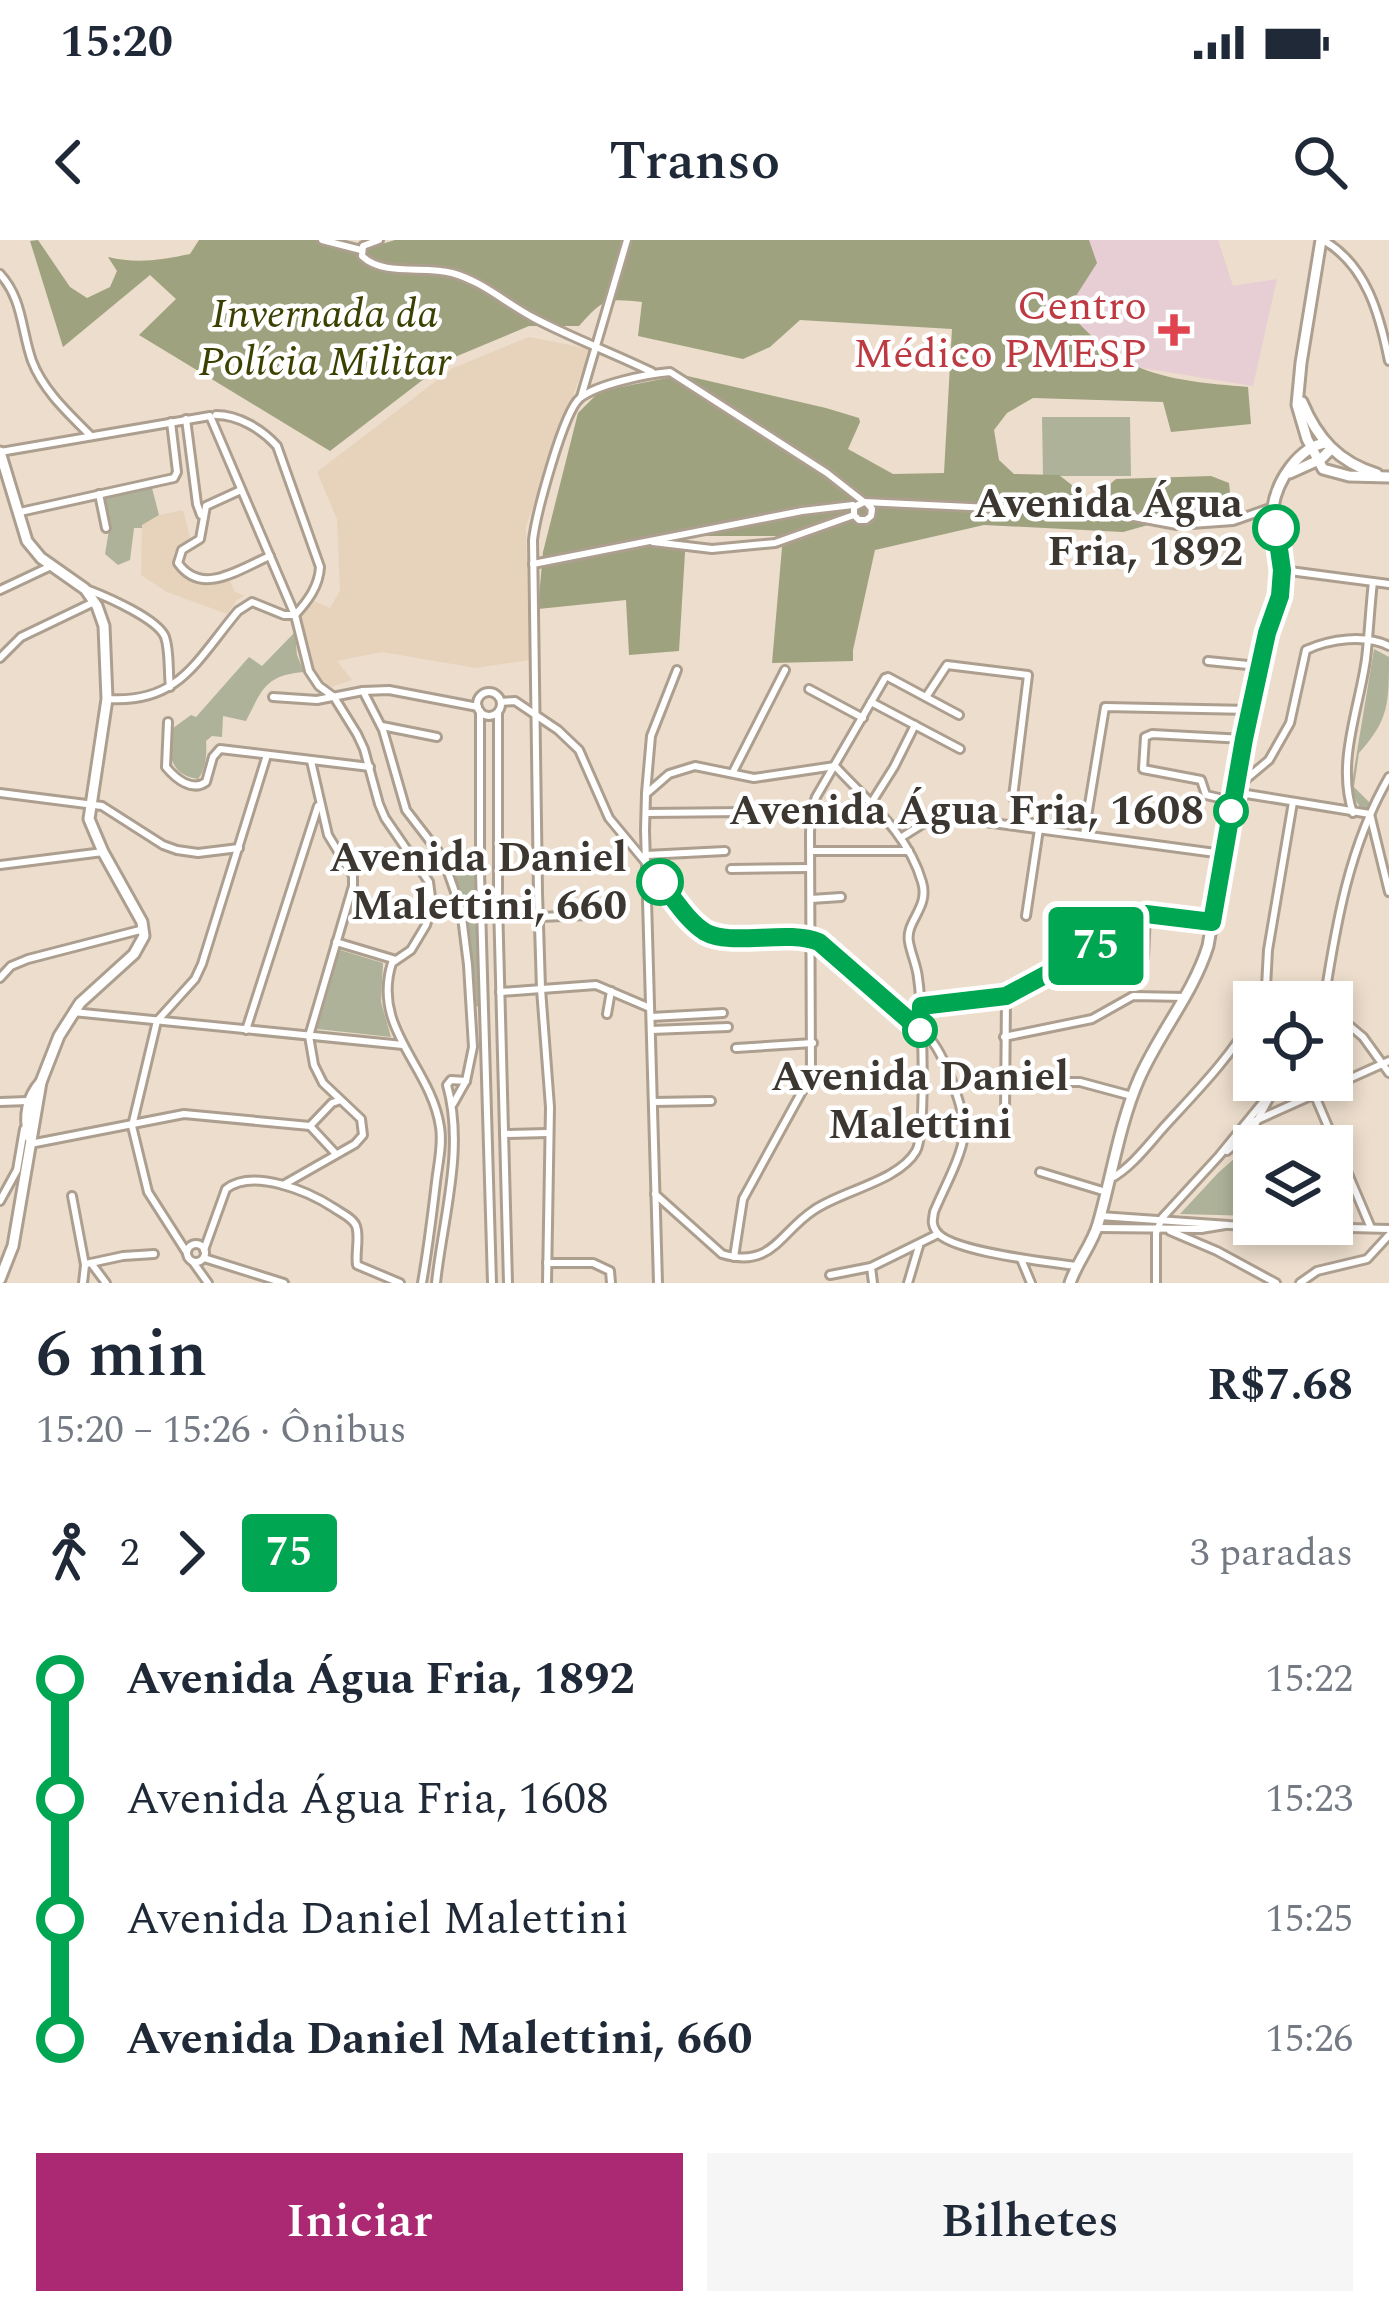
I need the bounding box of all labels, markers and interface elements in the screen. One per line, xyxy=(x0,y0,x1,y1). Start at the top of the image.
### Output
text: 15:20 xyxy=(60,8,173,77)
text: Transo xyxy=(609,121,780,203)
icon: back xyxy=(36,129,102,195)
icon: search xyxy=(1287,129,1353,195)
place label: Centro Médico PMESP xyxy=(853,275,1147,386)
park label: Invernada da Polícia Militar xyxy=(199,283,452,394)
marker: Centro Médico PMESP xyxy=(1158,314,1190,346)
place label: Avenida Água Fria, 1892 xyxy=(974,473,1243,584)
marker: Avenida Água Fria, 1892 xyxy=(1254,506,1298,550)
place label: Avenida Água Fria, 1608 xyxy=(729,780,1204,843)
marker: Avenida Água Fria, 1608 xyxy=(1215,795,1247,827)
place label: Avenida Daniel Malettini, 660 xyxy=(329,827,627,938)
marker: Avenida Daniel Malettini, 660 xyxy=(638,860,682,904)
line badge: 75 xyxy=(1042,907,1150,985)
text: 75 xyxy=(1072,914,1120,977)
map controls xyxy=(1233,981,1353,1245)
button: locate xyxy=(1233,981,1353,1101)
marker: Avenida Daniel Malettini xyxy=(904,1014,936,1046)
place label: Avenida Daniel Malettini xyxy=(771,1046,1069,1157)
button: layers xyxy=(1233,1125,1353,1245)
text: 6 min xyxy=(36,1305,207,1406)
text: R$7.68 xyxy=(1207,1351,1353,1420)
text: 15:20 – 15:26 · Ônibus xyxy=(36,1401,407,1460)
icon: walk xyxy=(36,1520,102,1586)
icon: forward xyxy=(158,1520,224,1586)
text: 75 xyxy=(266,1521,313,1584)
text: 2 xyxy=(120,1524,140,1583)
text: 3 paradas xyxy=(1190,1524,1353,1583)
text: Avenida Água Fria, 1892 xyxy=(126,1645,635,1714)
text: 15:22 xyxy=(1265,1650,1353,1709)
text: Avenida Água Fria, 1608 xyxy=(126,1765,608,1834)
text: 15:23 xyxy=(1265,1770,1353,1829)
text: Avenida Daniel Malettini xyxy=(126,1885,629,1954)
text: 15:25 xyxy=(1265,1890,1353,1949)
text: Avenida Daniel Malettini, 660 xyxy=(126,2005,752,2074)
text: 15:26 xyxy=(1265,2010,1353,2069)
button: Iniciar xyxy=(36,2153,683,2291)
button: Bilhetes xyxy=(707,2153,1353,2291)

